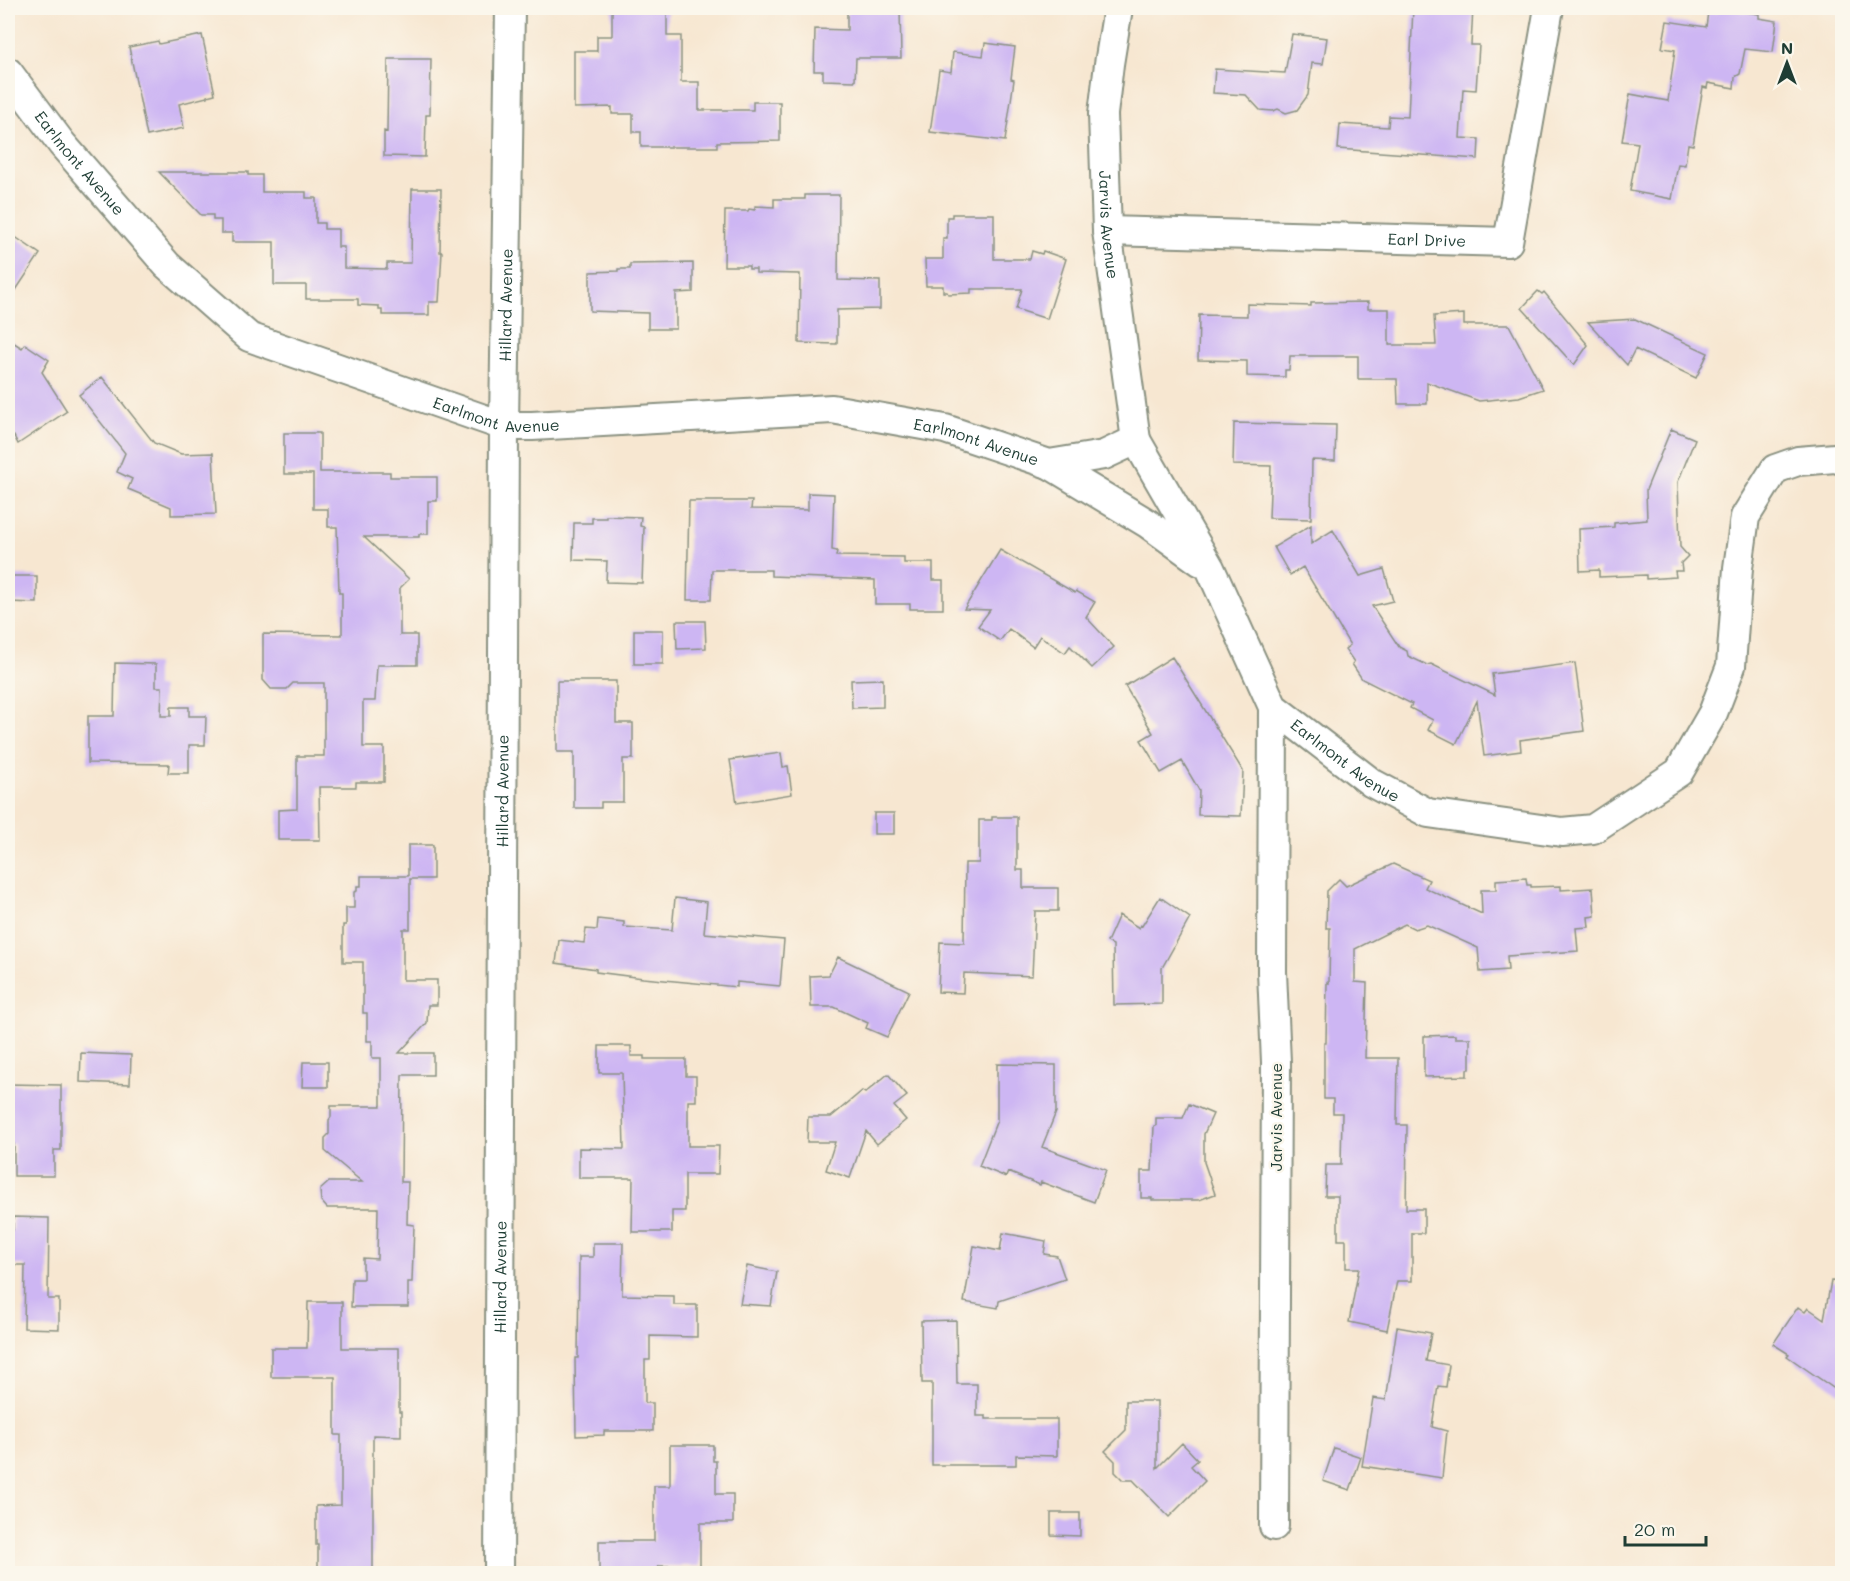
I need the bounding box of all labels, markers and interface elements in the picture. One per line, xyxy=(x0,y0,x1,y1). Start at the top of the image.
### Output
north arrow xyxy=(1757,33,1817,93)
text: N xyxy=(1781,37,1793,58)
street label: Earlmont Avenue xyxy=(31,106,130,219)
street label: Jarvis Avenue xyxy=(1095,170,1125,280)
street label: Earl Drive xyxy=(1387,228,1467,251)
street label: Hillard Avenue xyxy=(494,248,517,362)
street label: Earlmont Avenue xyxy=(430,391,560,436)
street label: Earlmont Avenue xyxy=(912,413,1042,470)
street label: Earlmont Avenue xyxy=(1287,714,1404,806)
street label: Hillard Avenue xyxy=(491,734,513,848)
street label: Jarvis Avenue xyxy=(1265,1063,1286,1171)
street label: Hillard Avenue xyxy=(489,1220,511,1334)
scale bar xyxy=(1625,1509,1706,1547)
text: 20 m xyxy=(1634,1517,1675,1541)

